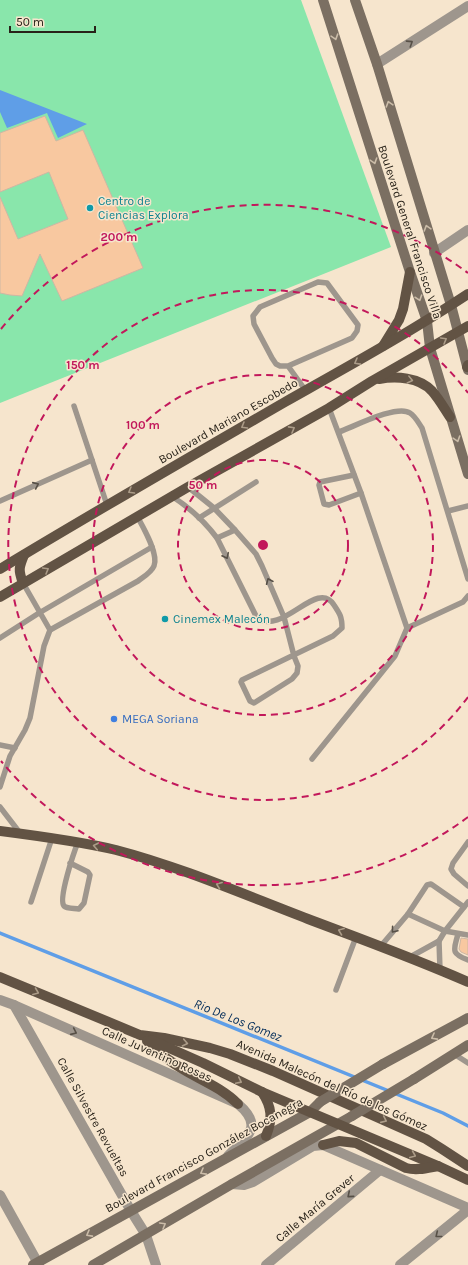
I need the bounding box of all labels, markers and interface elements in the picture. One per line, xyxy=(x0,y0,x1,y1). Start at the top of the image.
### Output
scale bar xyxy=(10,8,95,34)
text: 50 m xyxy=(16,15,44,29)
one-way arrow xyxy=(330,34,338,41)
one-way arrow xyxy=(406,40,413,48)
one-way arrow xyxy=(385,101,394,108)
street label: Boulevard General Francisco Villa xyxy=(375,143,445,321)
one-way arrow xyxy=(369,157,378,164)
place label: Centro de Ciencias Explora xyxy=(98,194,189,222)
marker: Centro de Ciencias Explora xyxy=(85,203,95,213)
one-way arrow xyxy=(423,225,432,232)
text: 200 m xyxy=(101,230,137,244)
one-way arrow xyxy=(414,294,422,301)
one-way arrow xyxy=(440,338,447,345)
text: 150 m xyxy=(66,358,100,372)
one-way arrow xyxy=(354,358,361,365)
street label: Boulevard Mariano Escobedo xyxy=(156,375,300,467)
one-way arrow xyxy=(406,375,413,384)
text: 100 m xyxy=(126,418,160,432)
one-way arrow xyxy=(241,422,248,429)
one-way arrow xyxy=(288,426,295,433)
one-way arrow xyxy=(452,436,461,443)
text: 50 m xyxy=(189,478,218,492)
one-way arrow xyxy=(31,482,39,490)
one-way arrow xyxy=(128,487,135,494)
centre of rings xyxy=(256,538,270,552)
one-way arrow xyxy=(221,551,229,559)
one-way arrow xyxy=(41,567,48,575)
one-way arrow xyxy=(265,577,273,584)
place label: Cinemex Malecón xyxy=(173,612,270,626)
marker: Cinemex Malecón xyxy=(160,614,170,624)
place label: MEGA Soriana xyxy=(122,712,199,726)
marker: MEGA Soriana xyxy=(109,714,119,724)
one-way arrow xyxy=(93,842,99,850)
one-way arrow xyxy=(216,882,223,890)
one-way arrow xyxy=(392,926,399,933)
one-way arrow xyxy=(337,928,344,936)
one-way arrow xyxy=(32,987,39,995)
water label: Rio De Los Gomez xyxy=(192,996,285,1045)
street label: Calle Juventino Rosas xyxy=(100,1023,214,1085)
one-way arrow xyxy=(71,1027,78,1035)
one-way arrow xyxy=(430,1032,438,1040)
street label: Avenida Malecón del Río de los Gómez xyxy=(234,1036,430,1134)
one-way arrow xyxy=(182,1038,188,1046)
street label: Calle Silvestre Revueltas xyxy=(54,1055,132,1179)
one-way arrow xyxy=(234,1076,242,1084)
street label: Boulevard Francisco González Bocanegra xyxy=(103,1095,305,1215)
one-way arrow xyxy=(380,1116,387,1124)
one-way arrow xyxy=(410,1151,417,1159)
one-way arrow xyxy=(199,1167,207,1174)
street label: Calle María Grever xyxy=(273,1171,358,1245)
one-way arrow xyxy=(347,1190,355,1197)
one-way arrow xyxy=(159,1222,166,1229)
one-way arrow xyxy=(86,1230,93,1237)
one-way arrow xyxy=(435,1230,442,1237)

